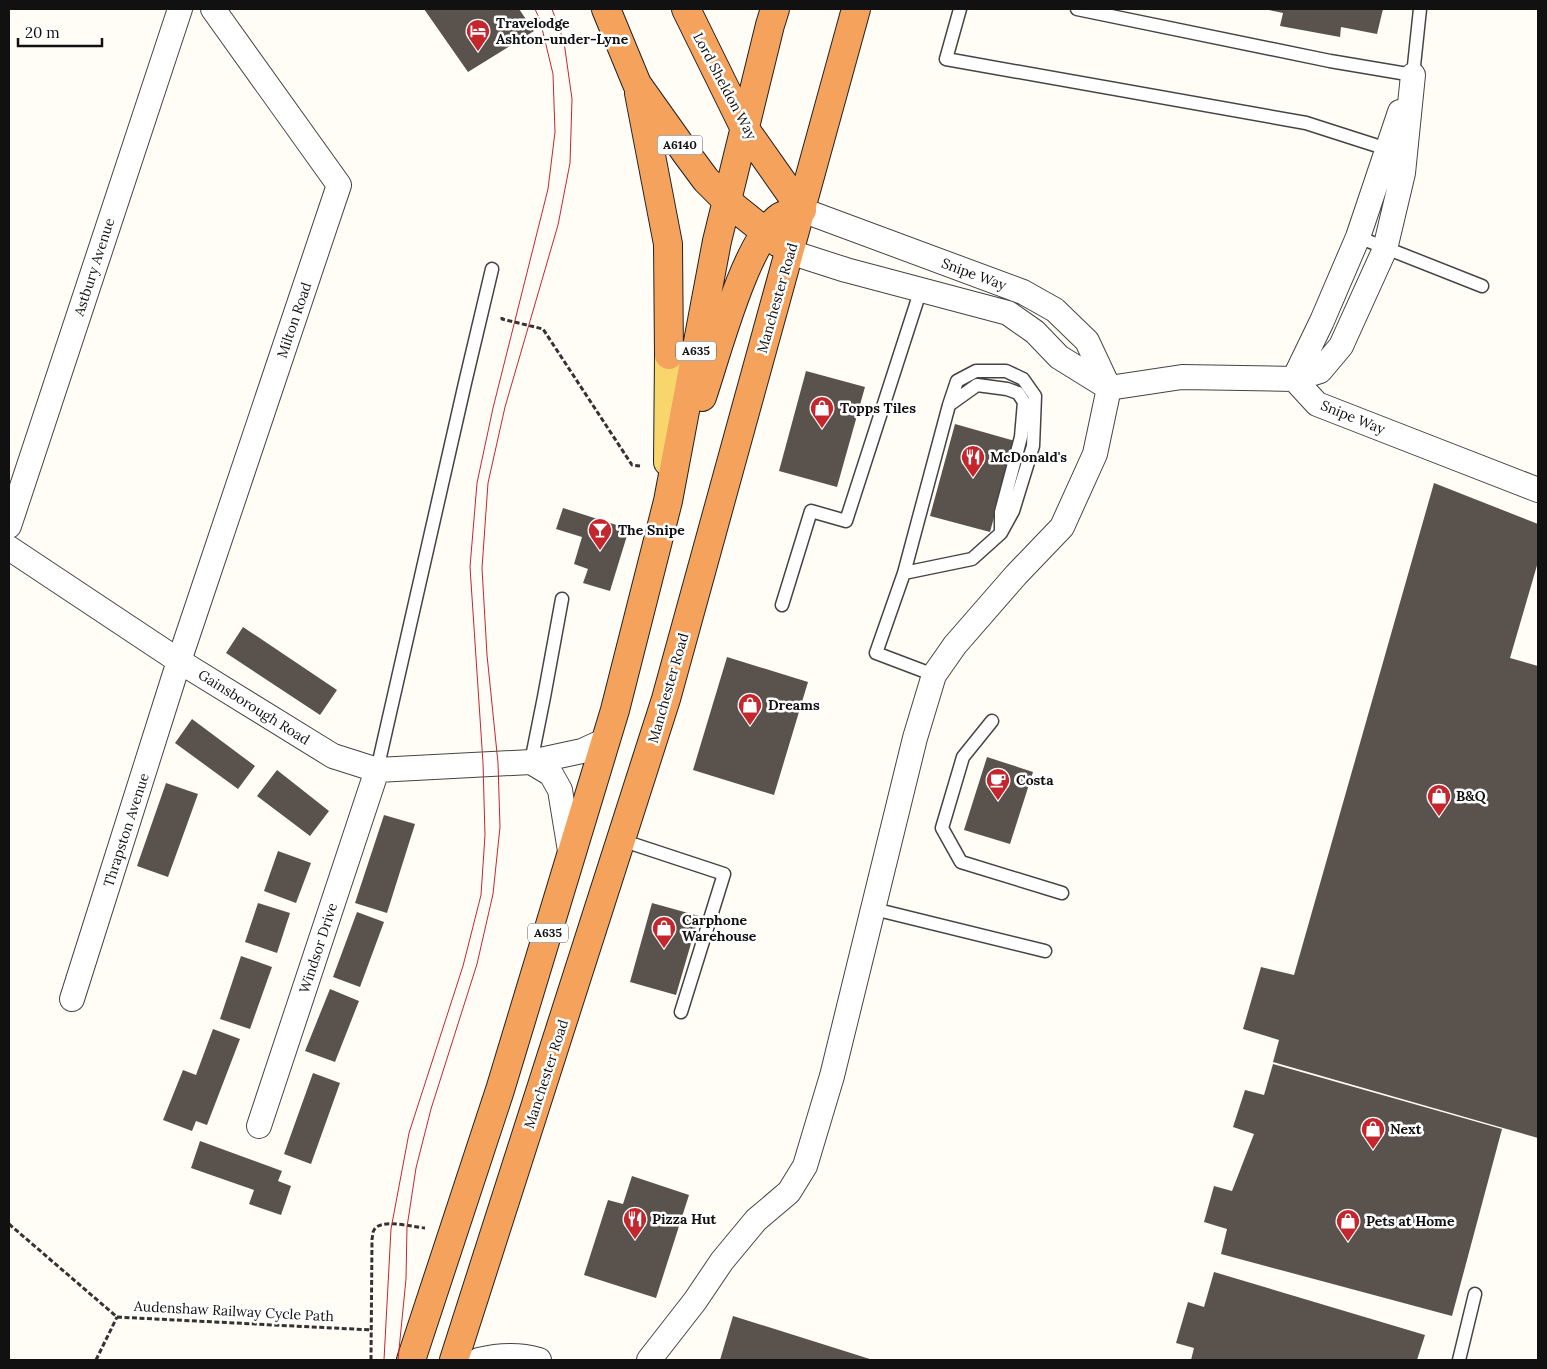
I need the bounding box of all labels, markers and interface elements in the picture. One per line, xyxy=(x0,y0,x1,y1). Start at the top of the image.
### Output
place label: Travelodge Ashton-under-Lyne xyxy=(496,14,629,48)
scale bar xyxy=(18,15,101,47)
hotel icon: Travelodge Ashton-under-Lyne xyxy=(465,18,491,52)
text: 20 m xyxy=(25,23,60,42)
street label: Lord Sheldon Way xyxy=(689,29,761,143)
road number: A6140 xyxy=(658,136,702,154)
street label: Astbury Avenue xyxy=(69,215,118,319)
street label: Manchester Road xyxy=(753,241,801,355)
street label: Snipe Way xyxy=(939,254,1009,294)
street label: Milton Road xyxy=(273,280,315,360)
road number: A635 xyxy=(676,342,716,361)
shop icon: Topps Tiles xyxy=(809,395,835,429)
street label: Snipe Way xyxy=(1318,396,1388,438)
place label: Topps Tiles xyxy=(840,399,916,417)
restaurant icon: McDonald's xyxy=(960,444,986,478)
place label: McDonald's xyxy=(990,448,1067,466)
bar icon: The Snipe xyxy=(587,517,613,551)
place label: The Snipe xyxy=(618,521,685,539)
street label: Manchester Road xyxy=(644,631,692,745)
street label: Gainsborough Road xyxy=(195,665,313,749)
shop icon: Dreams xyxy=(737,692,763,726)
place label: Dreams xyxy=(768,696,820,714)
cafe icon: Costa xyxy=(985,767,1011,801)
street label: Thrapston Avenue xyxy=(99,770,153,889)
place label: Costa xyxy=(1016,771,1054,789)
shop icon: B&Q xyxy=(1426,783,1452,817)
place label: B&Q xyxy=(1456,787,1487,805)
street label: Windsor Drive xyxy=(295,900,341,995)
place label: Carphone Warehouse xyxy=(682,911,757,945)
shop icon: Carphone Warehouse xyxy=(651,915,677,949)
road number: A635 xyxy=(528,924,568,942)
street label: Manchester Road xyxy=(520,1017,572,1131)
shop icon: Next xyxy=(1360,1116,1386,1150)
place label: Next xyxy=(1390,1120,1422,1138)
restaurant icon: Pizza Hut xyxy=(622,1206,648,1240)
shop icon: Pets at Home xyxy=(1335,1208,1361,1242)
place label: Pizza Hut xyxy=(652,1210,716,1228)
place label: Pets at Home xyxy=(1366,1212,1455,1230)
street label: Audenshaw Railway Cycle Path xyxy=(133,1297,334,1325)

